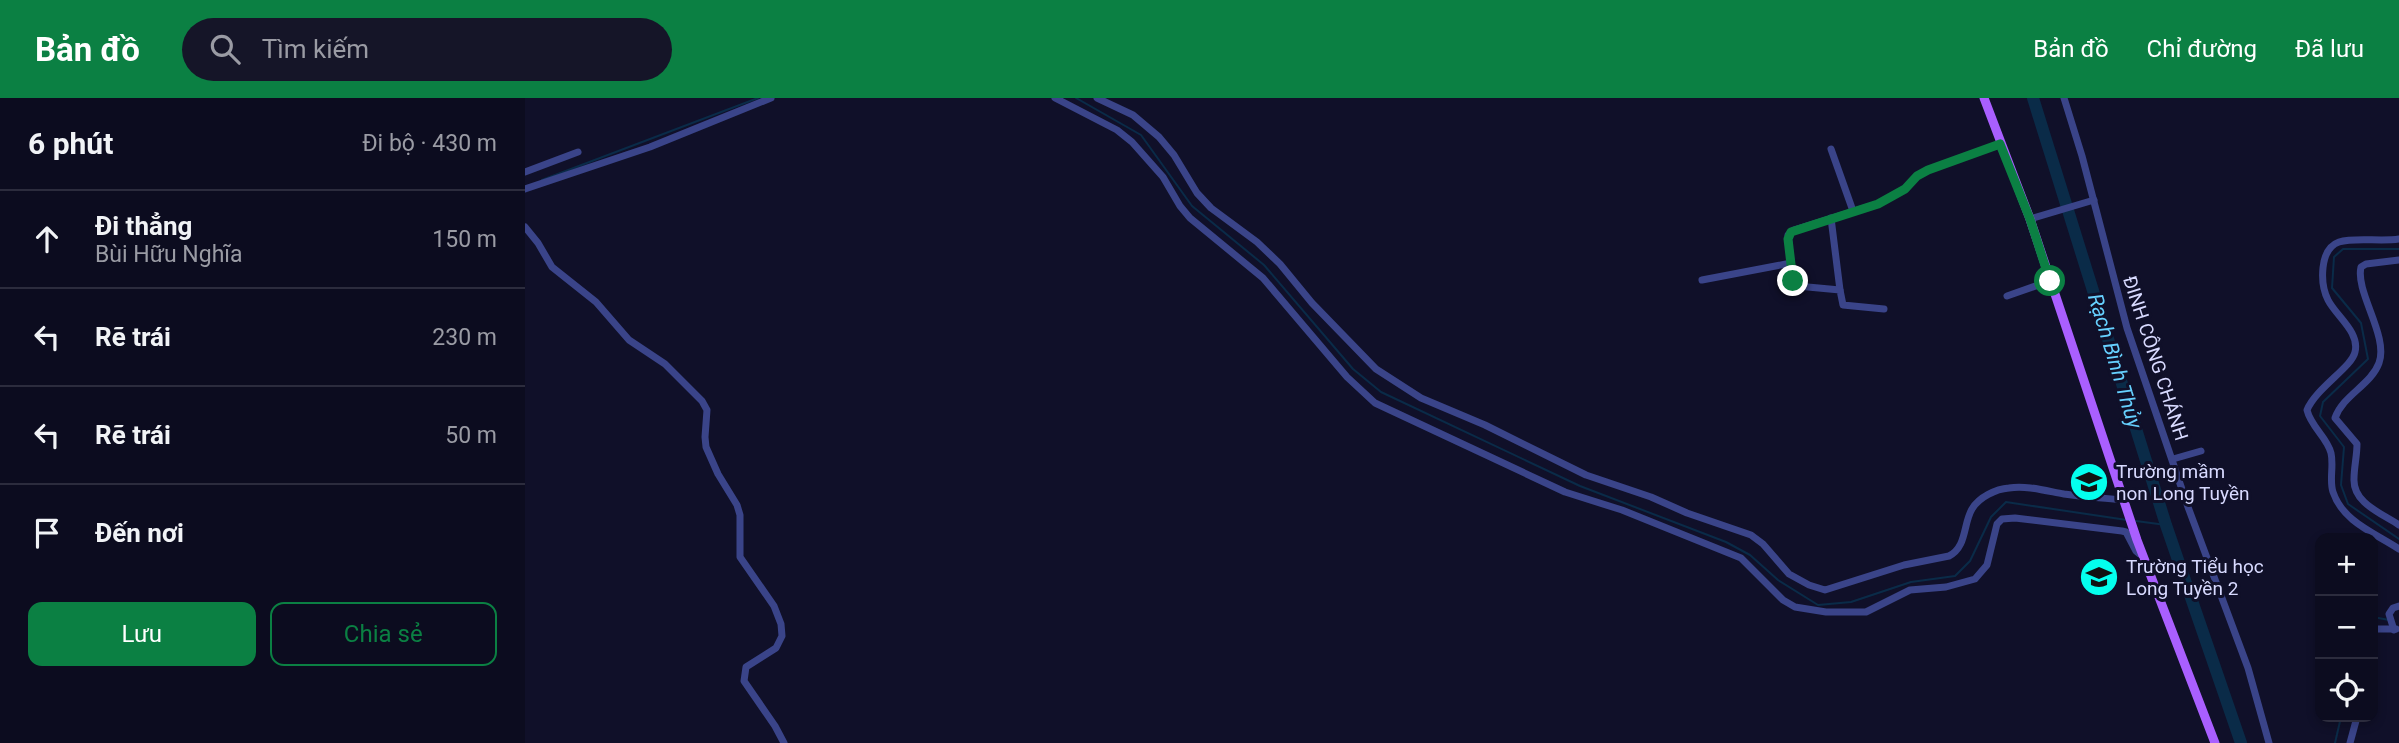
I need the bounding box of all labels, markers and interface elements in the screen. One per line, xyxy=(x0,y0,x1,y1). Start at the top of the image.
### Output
search box xyxy=(182,18,672,81)
text: Bản đồ xyxy=(35,30,140,69)
icon: search xyxy=(206,30,244,68)
text: Tìm kiếm xyxy=(262,34,369,64)
text: Bản đồ xyxy=(2033,35,2109,63)
text: Chỉ đường xyxy=(2147,35,2257,63)
text: Đã lưu xyxy=(2295,35,2364,63)
text: 6 phút xyxy=(28,126,113,161)
text: Đi bộ · 430 m xyxy=(362,130,497,157)
text: Đi thẳng xyxy=(95,211,192,241)
icon: ahead xyxy=(28,220,66,258)
text: 150 m xyxy=(432,226,497,253)
text: Bùi Hữu Nghĩa xyxy=(95,241,243,268)
route end xyxy=(1777,265,1808,296)
route start xyxy=(2034,265,2065,296)
street label: ĐINH CÔNG CHÁNH xyxy=(2118,273,2193,443)
water label: Rạch Bình Thủy xyxy=(2083,291,2147,433)
icon: left xyxy=(28,318,66,356)
text: Rẽ trái xyxy=(95,322,171,352)
text: 230 m xyxy=(432,324,497,351)
icon: left xyxy=(28,416,66,454)
text: Rẽ trái xyxy=(95,420,171,450)
text: 50 m xyxy=(445,422,497,449)
place label: Trường mầm non Long Tuyền xyxy=(2116,460,2249,505)
school or university icon: Trường mầm non Long Tuyền xyxy=(2068,461,2110,503)
icon: arrive xyxy=(28,514,66,552)
text: Đến nơi xyxy=(95,518,184,548)
map controls xyxy=(2315,533,2378,722)
button: + xyxy=(2315,533,2378,596)
place label: Trường Tiểu học Long Tuyền 2 xyxy=(2126,555,2264,600)
school or university icon: Trường Tiểu học Long Tuyền 2 xyxy=(2078,556,2120,598)
button: − xyxy=(2315,596,2378,659)
button: Lưu xyxy=(28,602,256,666)
button: Chia sẻ xyxy=(270,602,497,666)
button: locate xyxy=(2315,659,2378,722)

